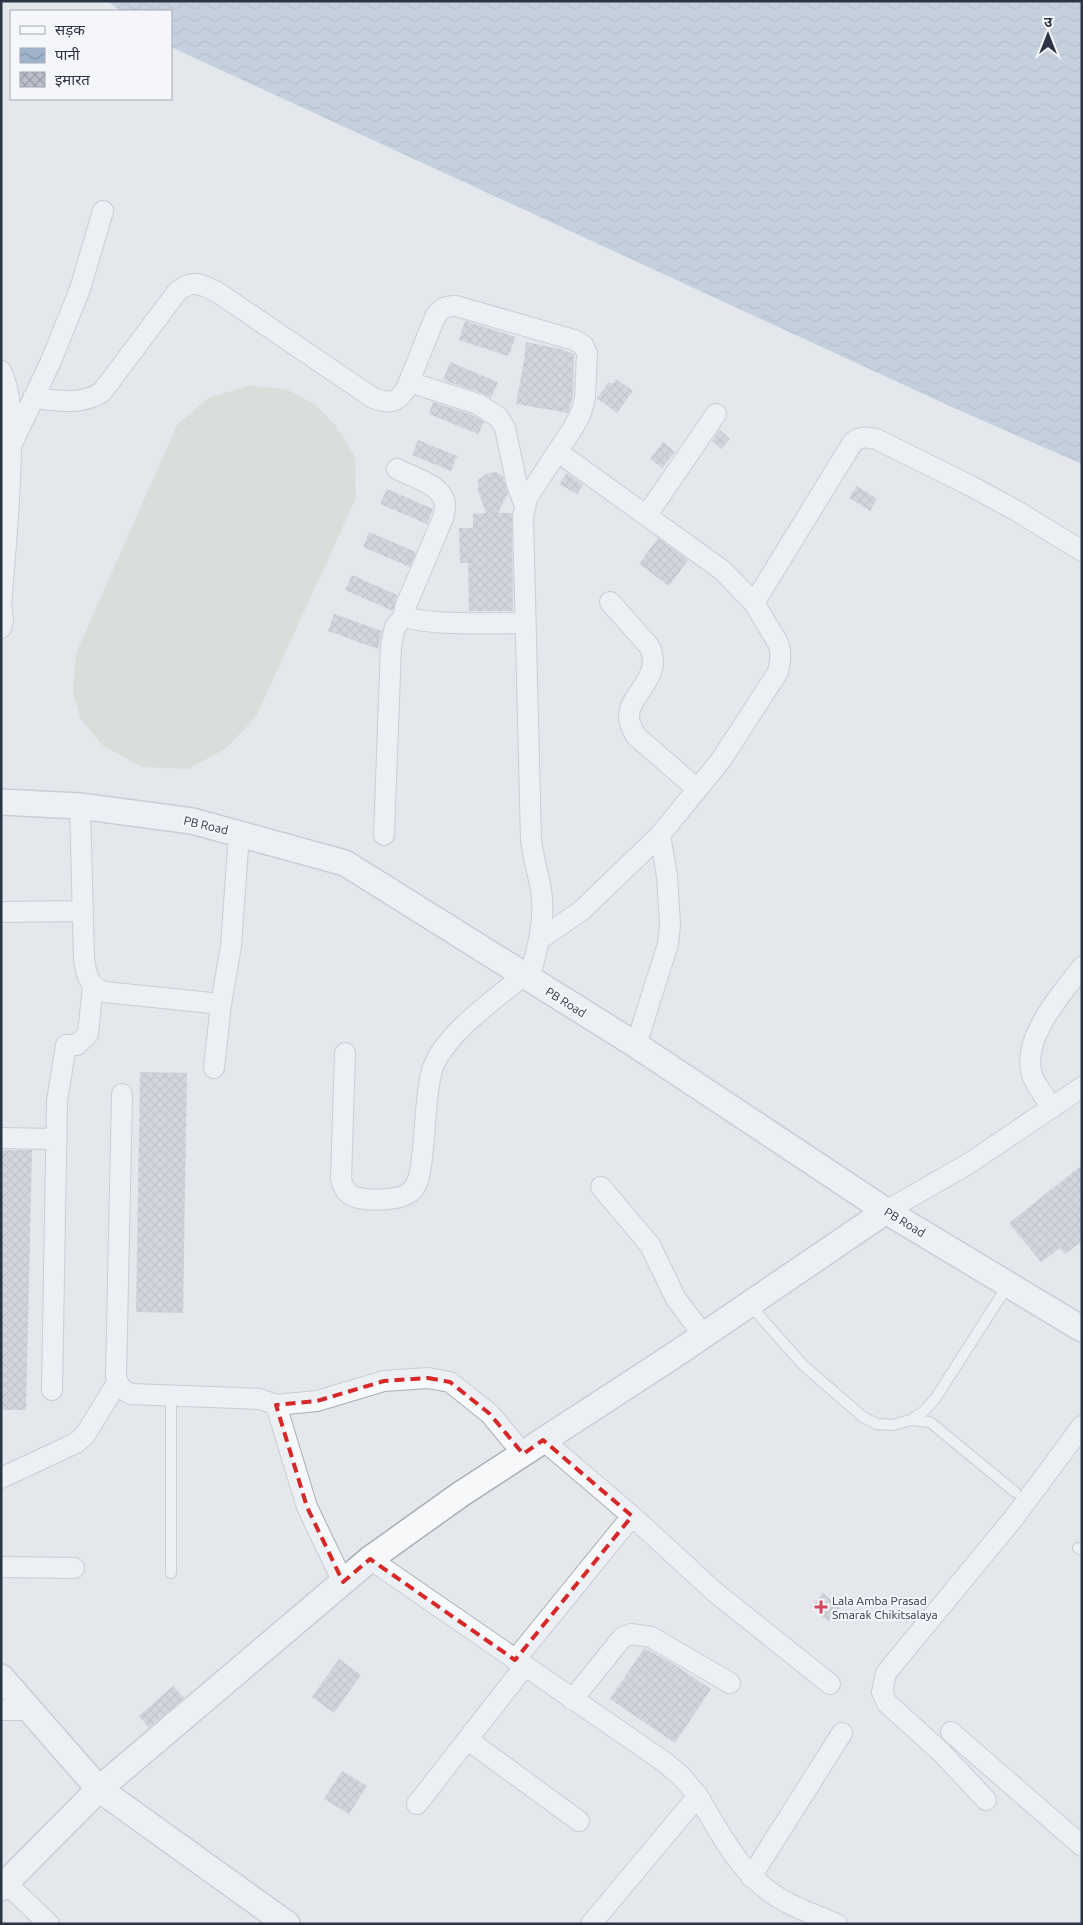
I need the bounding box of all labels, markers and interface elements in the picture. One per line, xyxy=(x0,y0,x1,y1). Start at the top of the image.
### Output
legend xyxy=(10,10,172,100)
north arrow xyxy=(1023,10,1073,60)
text: उ xyxy=(1044,14,1053,30)
text: सड़क xyxy=(55,21,85,38)
text: पानी xyxy=(55,46,81,63)
text: इमारत xyxy=(55,71,90,88)
street label: PB Road xyxy=(183,814,229,836)
street label: PB Road xyxy=(543,985,589,1019)
street label: PB Road xyxy=(882,1205,928,1239)
place label: Lala Amba Prasad Smarak Chikitsalaya xyxy=(832,1594,938,1621)
marker: Lala Amba Prasad Smarak Chikitsalaya xyxy=(814,1600,828,1614)

